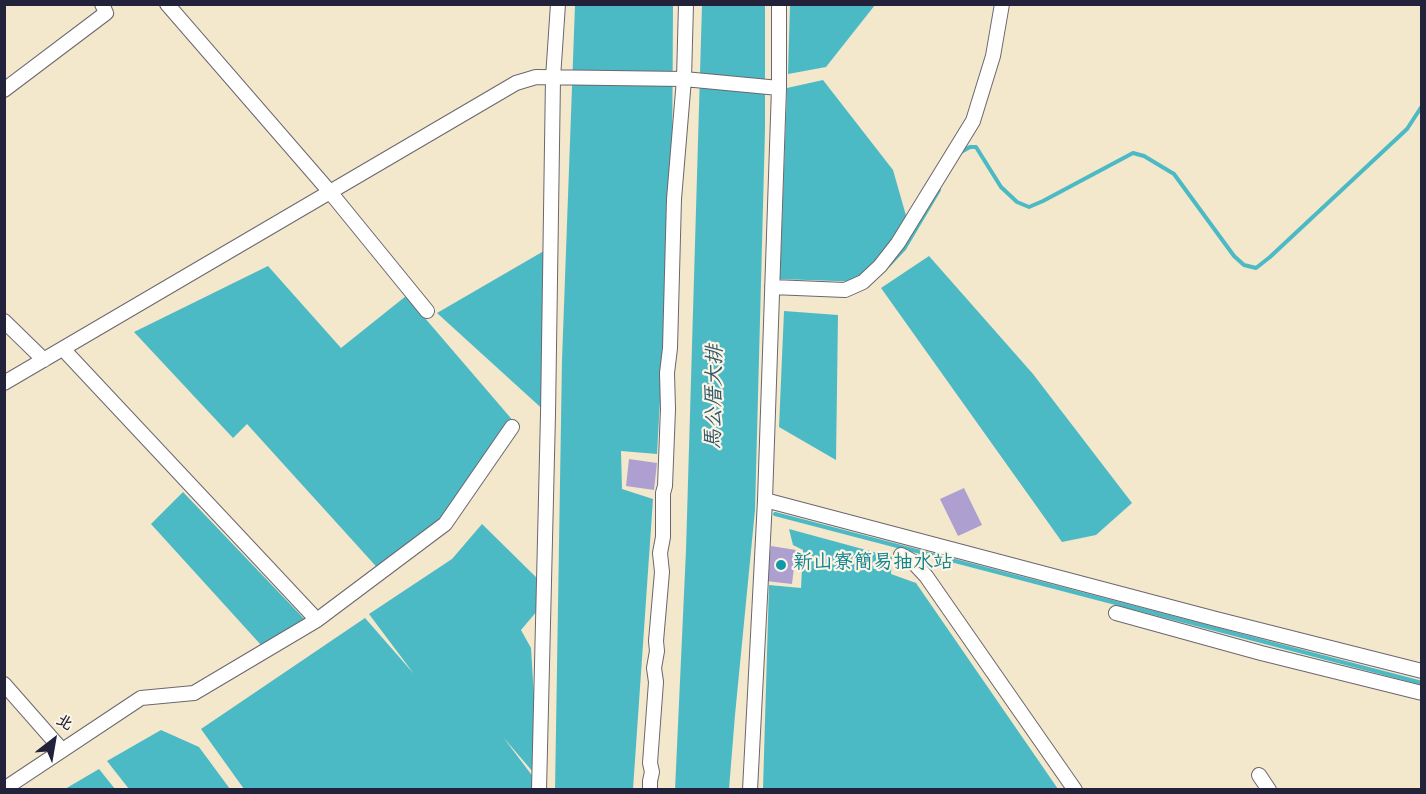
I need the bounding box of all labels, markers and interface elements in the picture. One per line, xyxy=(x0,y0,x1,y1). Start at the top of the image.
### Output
water label: 馬公厝大排 xyxy=(703,344,731,450)
place label: 新山寮簡易抽水站 xyxy=(793,553,953,577)
marker: 新山寮簡易抽水站 xyxy=(774,558,788,572)
north arrow xyxy=(24,710,84,770)
text: 北 xyxy=(52,712,75,736)

